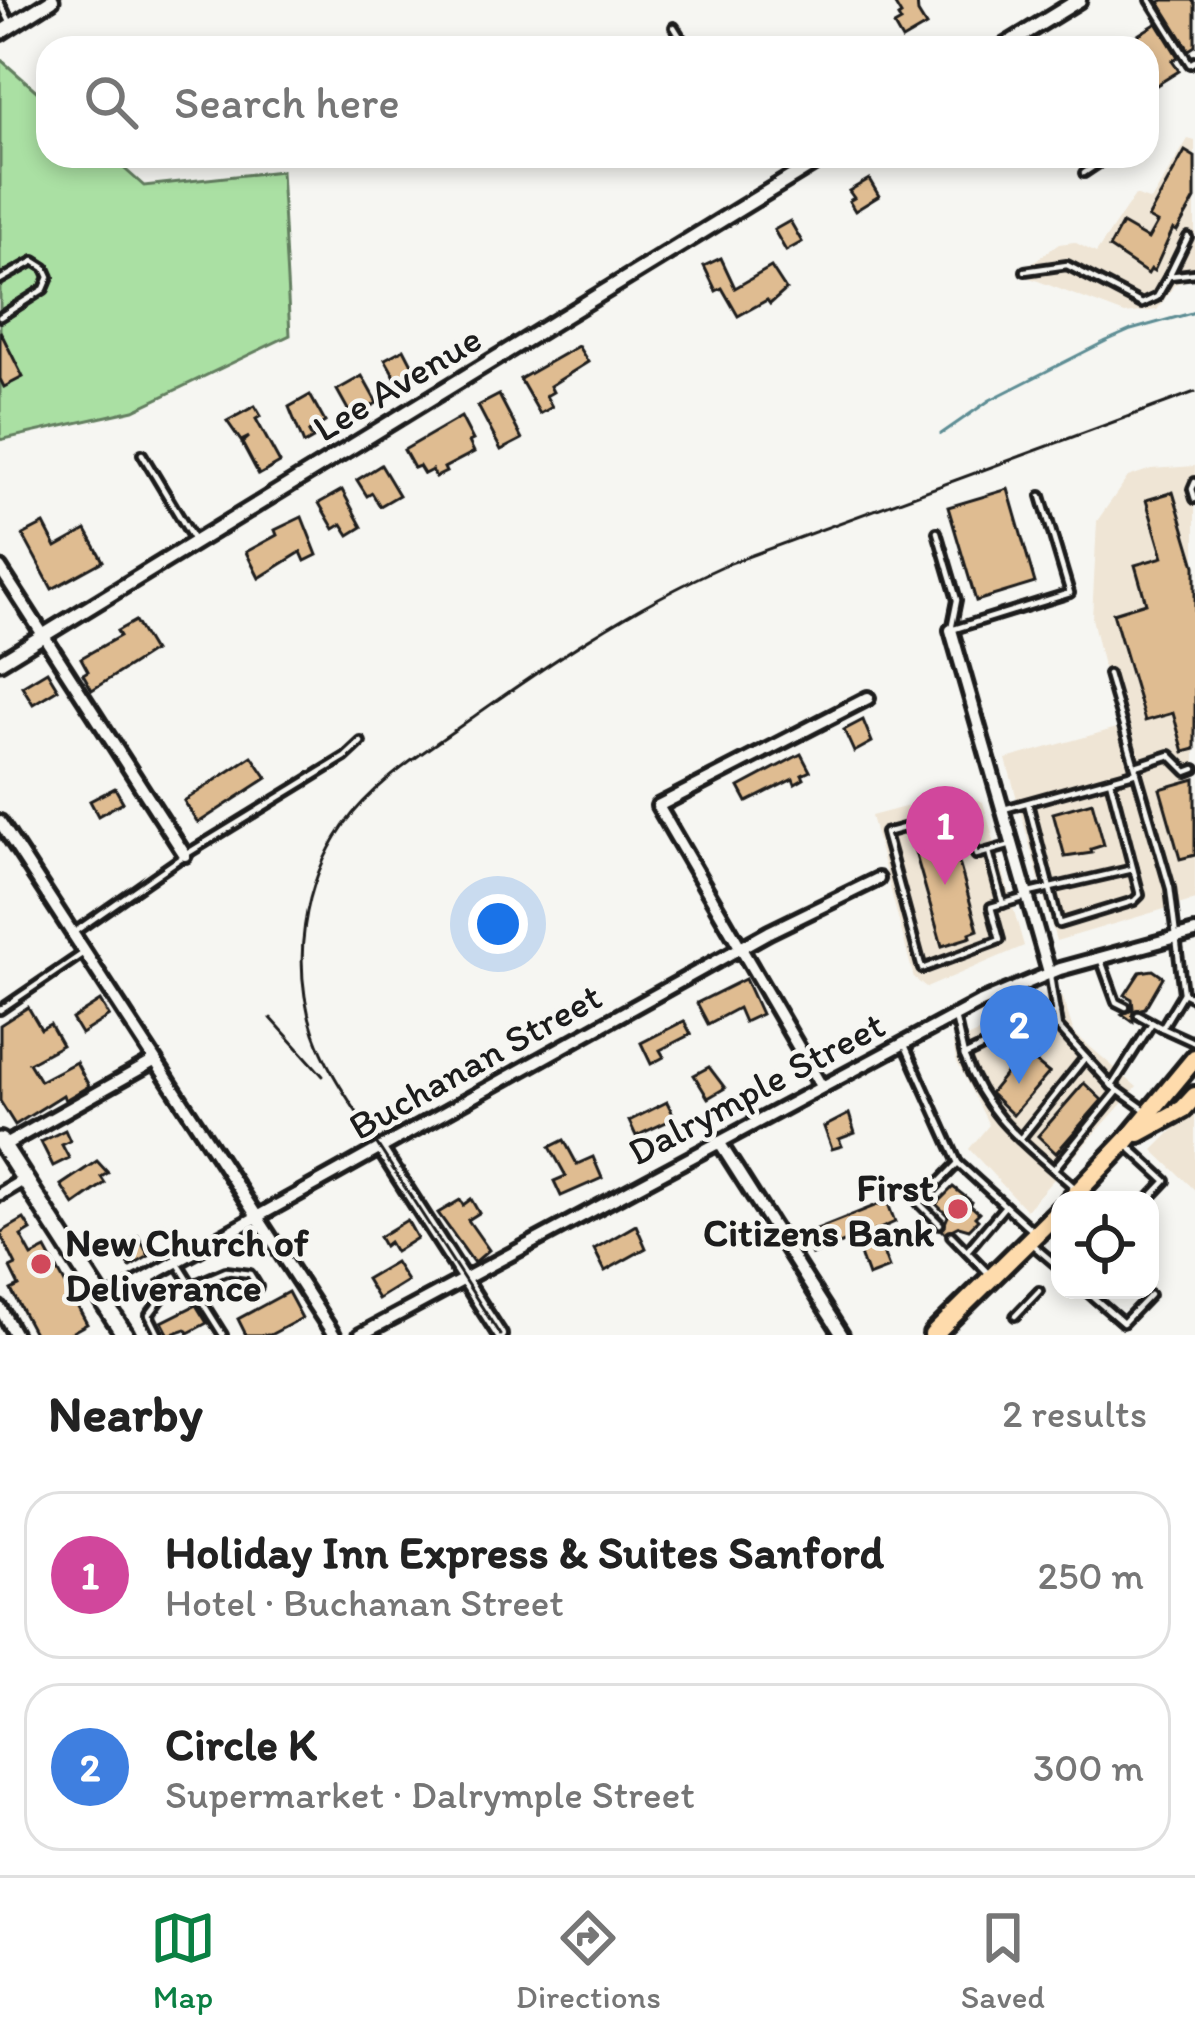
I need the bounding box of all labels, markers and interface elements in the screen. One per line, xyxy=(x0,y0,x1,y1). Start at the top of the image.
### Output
search box xyxy=(36,36,1159,168)
icon: search xyxy=(78,69,144,135)
text: Search here xyxy=(174,75,400,129)
street label: Lee Avenue xyxy=(304,315,490,451)
pin: 1 xyxy=(906,786,984,885)
your location xyxy=(468,894,528,954)
street label: Buchanan Street xyxy=(341,972,609,1150)
pin: 2 xyxy=(980,985,1058,1084)
street label: Dalrymple Street xyxy=(620,1001,892,1175)
place label: First Citizens Bank xyxy=(703,1164,935,1256)
map controls xyxy=(1051,1191,1159,1299)
button: locate xyxy=(1051,1191,1159,1299)
marker: First Citizens Bank xyxy=(945,1196,971,1222)
place label: New Church of Deliverance xyxy=(65,1219,310,1311)
marker: New Church of Deliverance xyxy=(28,1251,54,1277)
text: Nearby xyxy=(48,1383,203,1444)
text: 2 results xyxy=(1002,1390,1147,1437)
text: Holiday Inn Express & Suites Sanford xyxy=(165,1525,884,1579)
text: 1 xyxy=(81,1552,99,1599)
text: 250 m xyxy=(1037,1552,1144,1599)
text: Hotel · Buchanan Street xyxy=(165,1579,564,1626)
text: Circle K xyxy=(165,1717,317,1771)
text: 2 xyxy=(80,1744,100,1791)
text: 300 m xyxy=(1033,1744,1144,1791)
text: Supermarket · Dalrymple Street xyxy=(165,1771,695,1818)
tab: Map xyxy=(150,1905,216,2016)
tab: Directions xyxy=(516,1905,661,2016)
tab: Saved xyxy=(961,1905,1045,2016)

